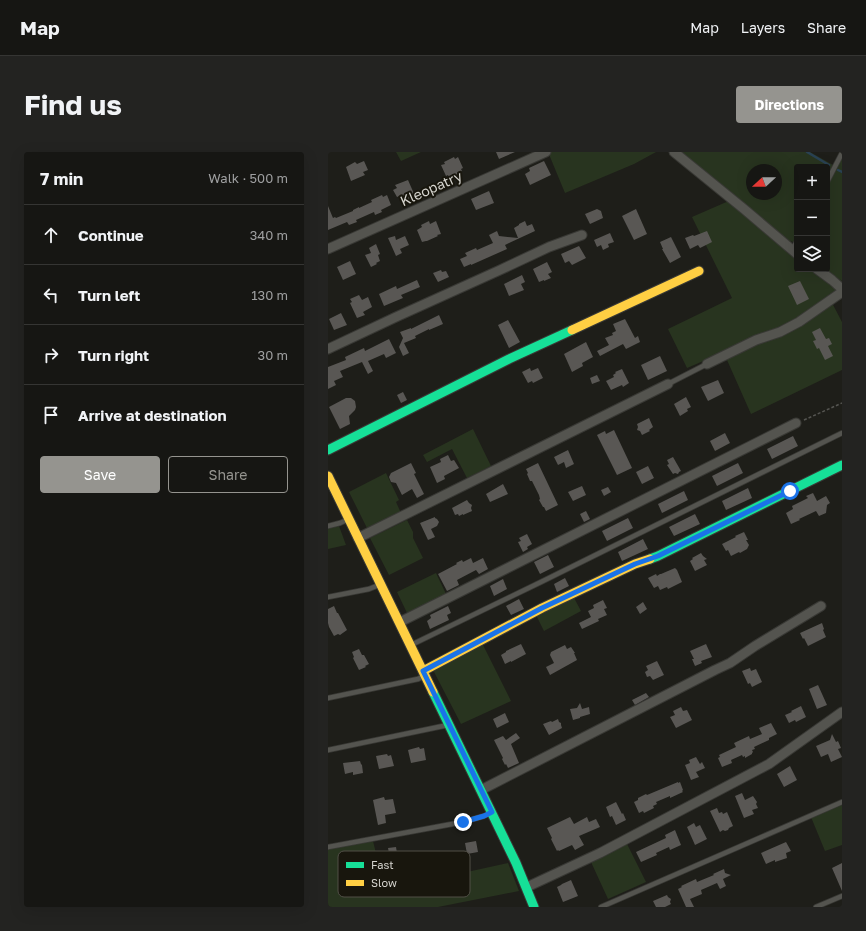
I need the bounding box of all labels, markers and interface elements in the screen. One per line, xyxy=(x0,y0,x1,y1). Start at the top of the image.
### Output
text: Map xyxy=(20,16,60,39)
text: Map xyxy=(690,19,719,36)
text: Layers xyxy=(741,19,785,36)
text: Share xyxy=(807,19,846,36)
button: Directions xyxy=(736,86,842,123)
text: Find us xyxy=(24,88,122,121)
north arrow xyxy=(746,164,782,200)
map controls xyxy=(794,164,830,272)
button: + xyxy=(794,164,830,200)
street label: Kleopatry xyxy=(397,167,465,209)
text: 7 min xyxy=(40,168,83,189)
text: Walk · 500 m xyxy=(208,170,288,186)
button: − xyxy=(794,200,830,236)
icon: ahead xyxy=(40,224,62,246)
text: Continue xyxy=(78,226,144,244)
text: 340 m xyxy=(250,227,288,243)
button: layers xyxy=(794,236,830,272)
icon: left xyxy=(40,284,62,306)
text: Turn left xyxy=(78,286,140,304)
text: 130 m xyxy=(251,287,288,303)
icon: right xyxy=(40,344,62,366)
text: Turn right xyxy=(78,346,149,364)
text: 30 m xyxy=(258,347,288,363)
icon: arrive xyxy=(40,404,62,426)
text: Arrive at destination xyxy=(78,406,227,424)
button: Save xyxy=(40,456,160,493)
button: Share xyxy=(168,456,288,493)
route start xyxy=(781,482,799,500)
route end xyxy=(454,813,472,831)
legend xyxy=(338,851,470,897)
text: Fast xyxy=(371,858,394,871)
text: Slow xyxy=(371,876,397,889)

